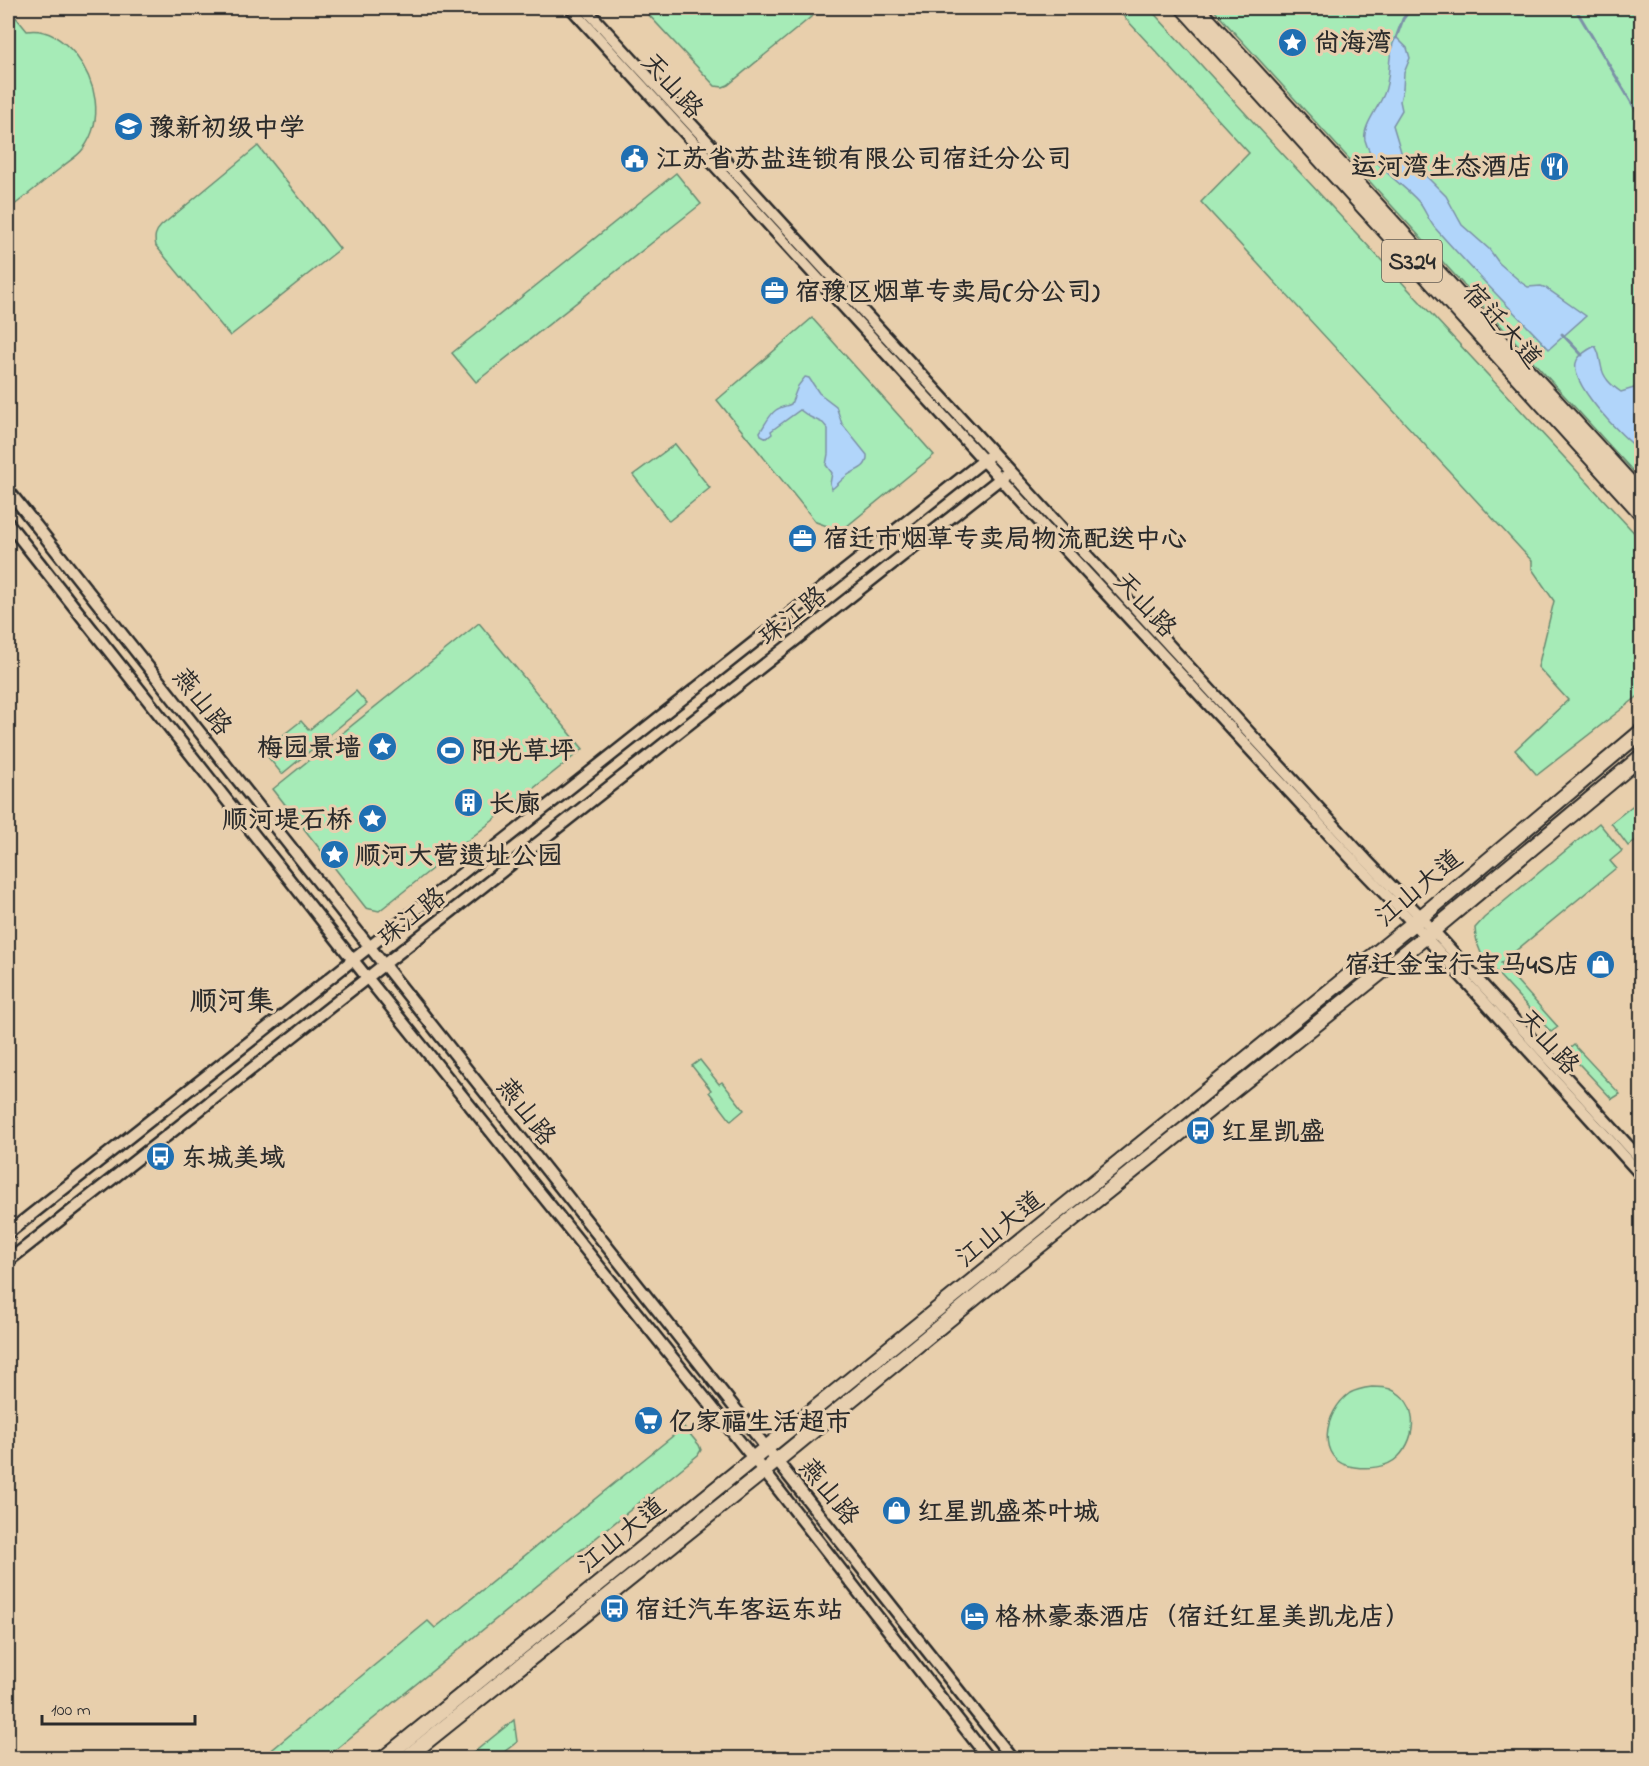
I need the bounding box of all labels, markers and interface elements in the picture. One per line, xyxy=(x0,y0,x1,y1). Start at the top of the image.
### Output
place icon: 尚海湾 xyxy=(1277,26,1309,58)
place label: 尚海湾 xyxy=(1314,26,1392,64)
street label: 天山路 xyxy=(631,45,711,129)
school or university icon: 豫新初级中学 xyxy=(112,111,144,143)
place label: 豫新初级中学 xyxy=(149,111,305,149)
public building icon: 江苏省苏盐连锁有限公司宿迁分公司 xyxy=(619,142,651,174)
place label: 江苏省苏盐连锁有限公司宿迁分公司 xyxy=(656,142,1072,180)
place label: 运河湾生态酒店 xyxy=(1351,150,1533,188)
restaurant icon: 运河湾生态酒店 xyxy=(1538,150,1570,182)
road number: S324 xyxy=(1382,240,1442,282)
office icon: 宿豫区烟草专卖局(分公司) xyxy=(758,275,790,307)
place label: 宿豫区烟草专卖局(分公司) xyxy=(795,275,1100,313)
street label: 宿迁大道 xyxy=(1452,276,1550,378)
office icon: 宿迁市烟草专卖局物流配送中心 xyxy=(786,522,818,554)
place label: 宿迁市烟草专卖局物流配送中心 xyxy=(823,522,1187,560)
street label: 天山路 xyxy=(1103,565,1184,648)
street label: 珠江路 xyxy=(751,578,836,656)
street label: 燕山路 xyxy=(162,660,240,745)
place label: 梅园景墙 xyxy=(257,731,361,769)
place icon: 梅园景墙 xyxy=(366,731,398,763)
sports icon: 阳光草坪 xyxy=(434,734,466,766)
place label: 阳光草坪 xyxy=(471,734,575,772)
building icon: 长廊 xyxy=(452,787,484,819)
place label: 长廊 xyxy=(489,787,541,825)
place label: 顺河堤石桥 xyxy=(222,803,352,841)
place icon: 顺河堤石桥 xyxy=(357,803,389,835)
place icon: 顺河大营遗址公园 xyxy=(318,839,350,871)
place label: 顺河大营遗址公园 xyxy=(355,839,563,877)
street label: 江山大道 xyxy=(1368,841,1472,937)
street label: 珠江路 xyxy=(370,879,455,957)
place label: 宿迁金宝行宝马4S店 xyxy=(1345,948,1580,986)
shop icon: 宿迁金宝行宝马4S店 xyxy=(1585,948,1617,980)
district label: 顺河集 xyxy=(190,983,274,1024)
street label: 天山路 xyxy=(1507,1001,1587,1085)
street label: 燕山路 xyxy=(486,1070,564,1155)
bus stop icon: 红星凯盛 xyxy=(1184,1115,1216,1147)
place label: 红星凯盛 xyxy=(1221,1115,1325,1153)
bus stop icon: 东城美域 xyxy=(144,1141,176,1173)
place label: 东城美域 xyxy=(181,1141,285,1179)
street label: 江山大道 xyxy=(949,1183,1053,1278)
supermarket icon: 亿家福生活超市 xyxy=(632,1405,664,1437)
place label: 亿家福生活超市 xyxy=(669,1405,851,1443)
street label: 燕山路 xyxy=(788,1451,867,1535)
street label: 江山大道 xyxy=(571,1489,675,1584)
shop icon: 红星凯盛茶叶城 xyxy=(880,1495,912,1527)
place label: 红星凯盛茶叶城 xyxy=(917,1495,1099,1533)
bus stop icon: 宿迁汽车客运东站 xyxy=(598,1593,630,1625)
place label: 宿迁汽车客运东站 xyxy=(635,1593,843,1631)
hotel icon: 格林豪泰酒店（宿迁红星美凯龙店） xyxy=(958,1600,990,1632)
place label: 格林豪泰酒店（宿迁红星美凯龙店） xyxy=(995,1600,1411,1638)
scale bar xyxy=(42,1688,195,1726)
text: 100 m xyxy=(51,1698,91,1724)

